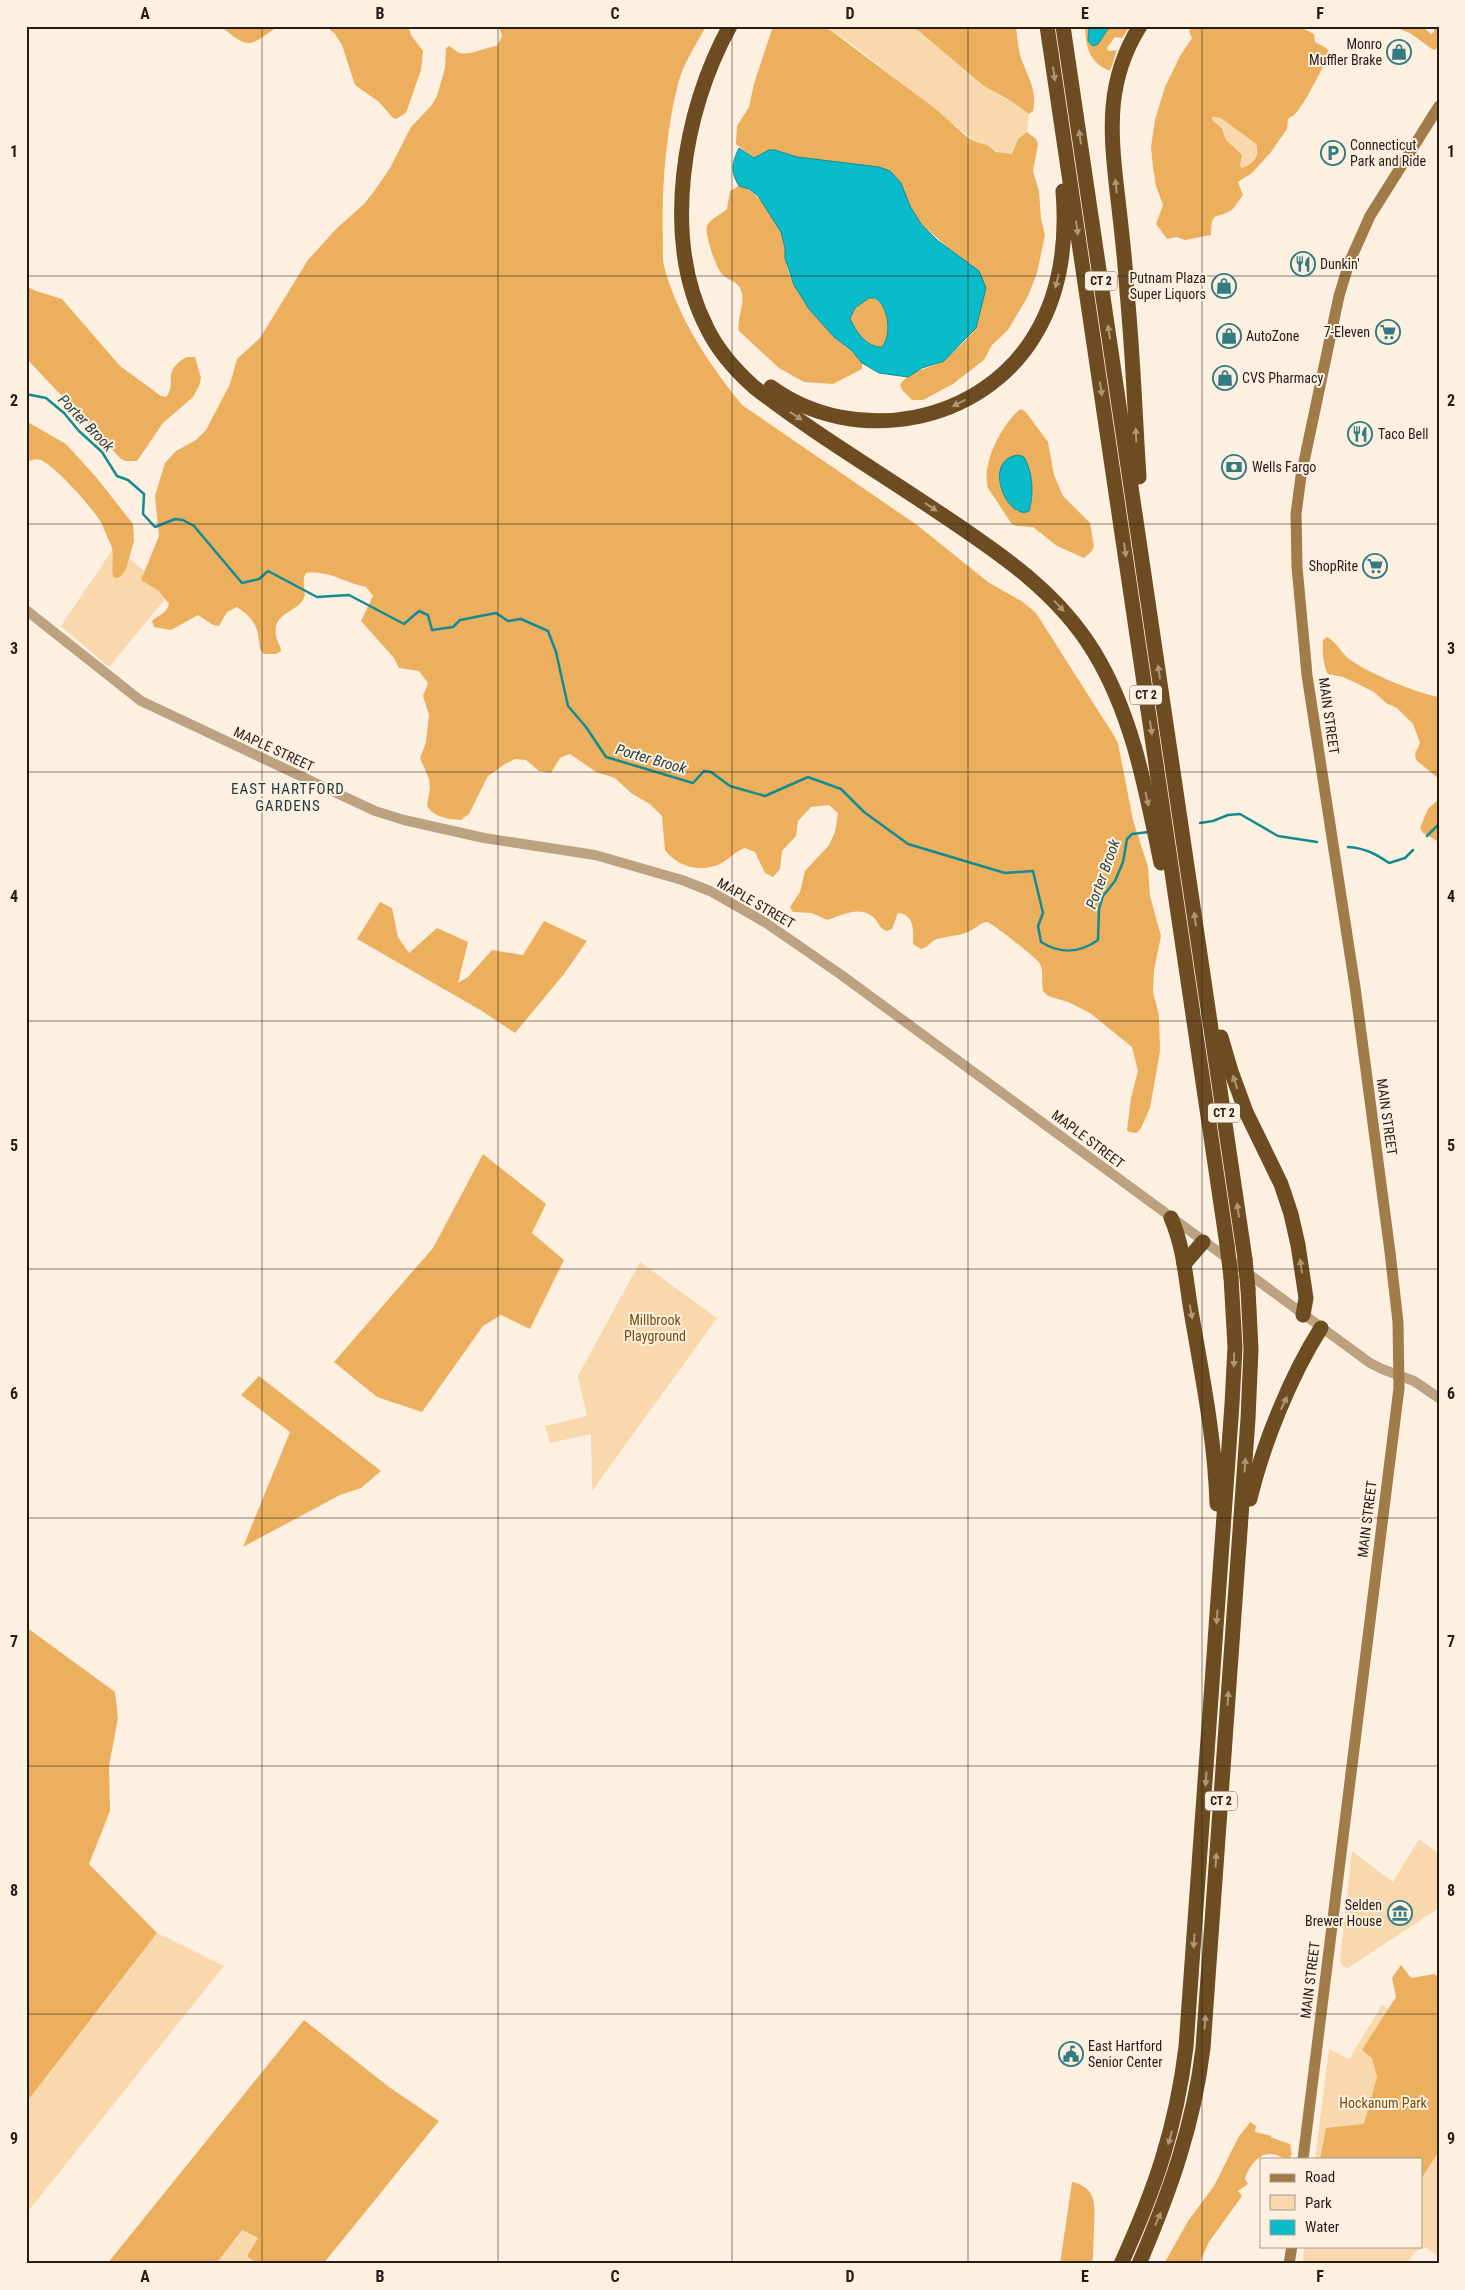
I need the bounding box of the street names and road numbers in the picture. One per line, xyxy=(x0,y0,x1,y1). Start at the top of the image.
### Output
road number: CT 2 xyxy=(1085,272,1117,290)
street label: MAIN STREET xyxy=(1316,677,1342,755)
road number: CT 2 xyxy=(1130,686,1162,704)
street label: MAPLE STREET xyxy=(231,723,317,775)
street label: MAPLE STREET xyxy=(714,874,798,932)
street label: MAIN STREET xyxy=(1374,1078,1400,1156)
road number: CT 2 xyxy=(1208,1104,1240,1122)
street label: MAPLE STREET xyxy=(1049,1107,1127,1171)
street label: MAIN STREET xyxy=(1354,1480,1380,1558)
road number: CT 2 xyxy=(1205,1792,1237,1810)
street label: MAIN STREET xyxy=(1297,1941,1323,2019)

